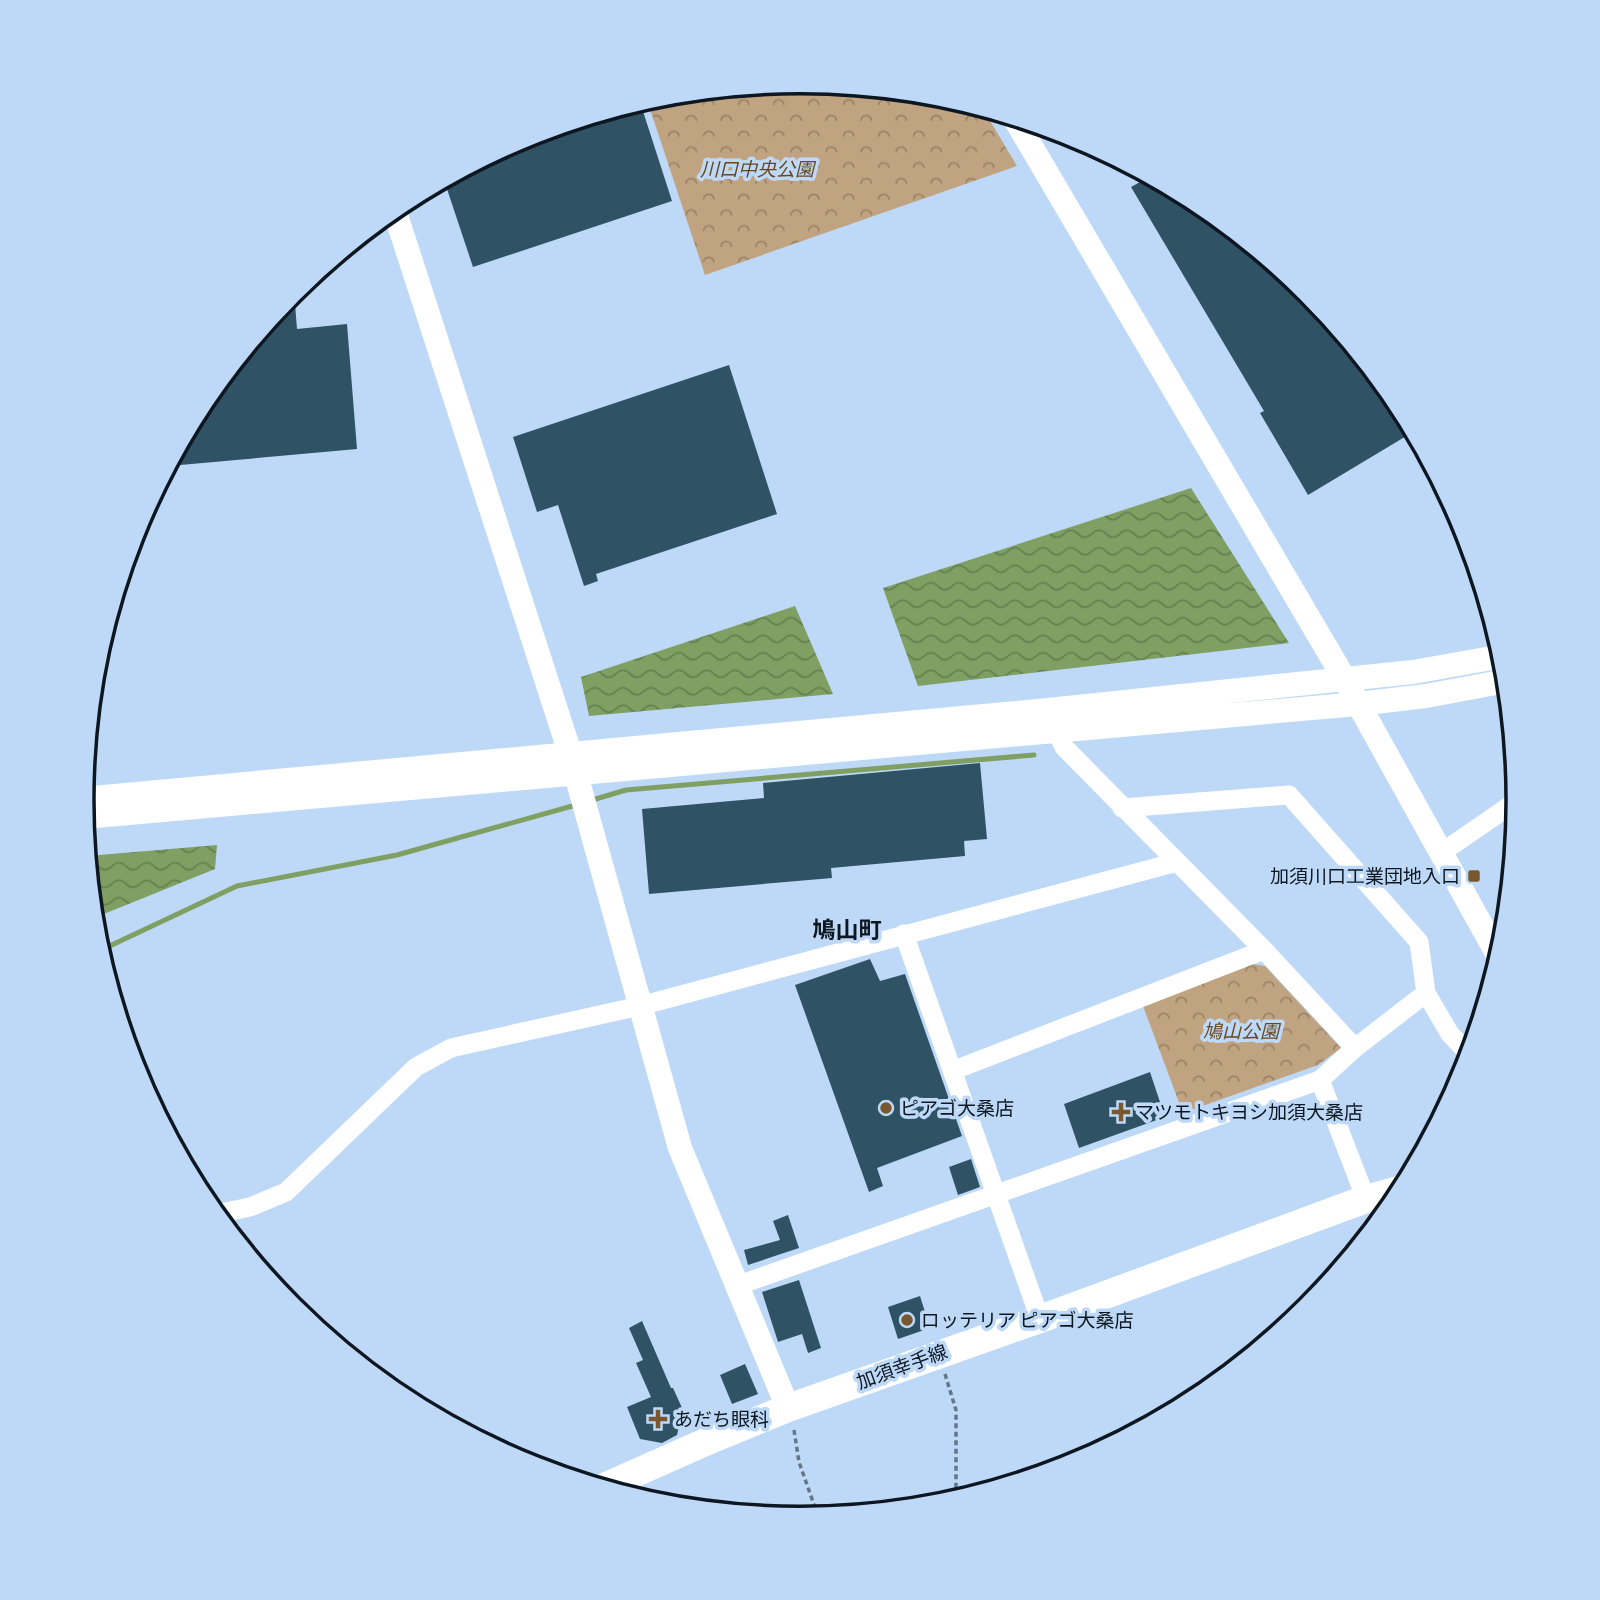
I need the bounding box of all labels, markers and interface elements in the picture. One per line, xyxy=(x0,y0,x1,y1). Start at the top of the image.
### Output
park label: 川口中央公園 xyxy=(700,159,817,180)
place label: 加須川口工業団地入口 xyxy=(1270,866,1460,887)
marker: 加須川口工業団地入口 xyxy=(1466,868,1482,884)
district label: 鳩山町 xyxy=(813,917,882,943)
park label: 鳩山公園 xyxy=(1203,1021,1282,1042)
place label: ピアゴ大桑店 xyxy=(900,1098,1014,1119)
marker: ピアゴ大桑店 xyxy=(878,1100,894,1116)
place label: マツモトキヨシ加須大桑店 xyxy=(1135,1102,1363,1123)
marker: マツモトキヨシ加須大桑店 xyxy=(1113,1104,1129,1120)
place label: ロッテリア ピアゴ大桑店 xyxy=(921,1310,1134,1331)
marker: ロッテリア ピアゴ大桑店 xyxy=(899,1312,915,1328)
street label: 加須幸手線 xyxy=(854,1341,950,1393)
marker: あだち眼科 xyxy=(648,1409,668,1429)
place label: あだち眼科 xyxy=(674,1409,769,1430)

